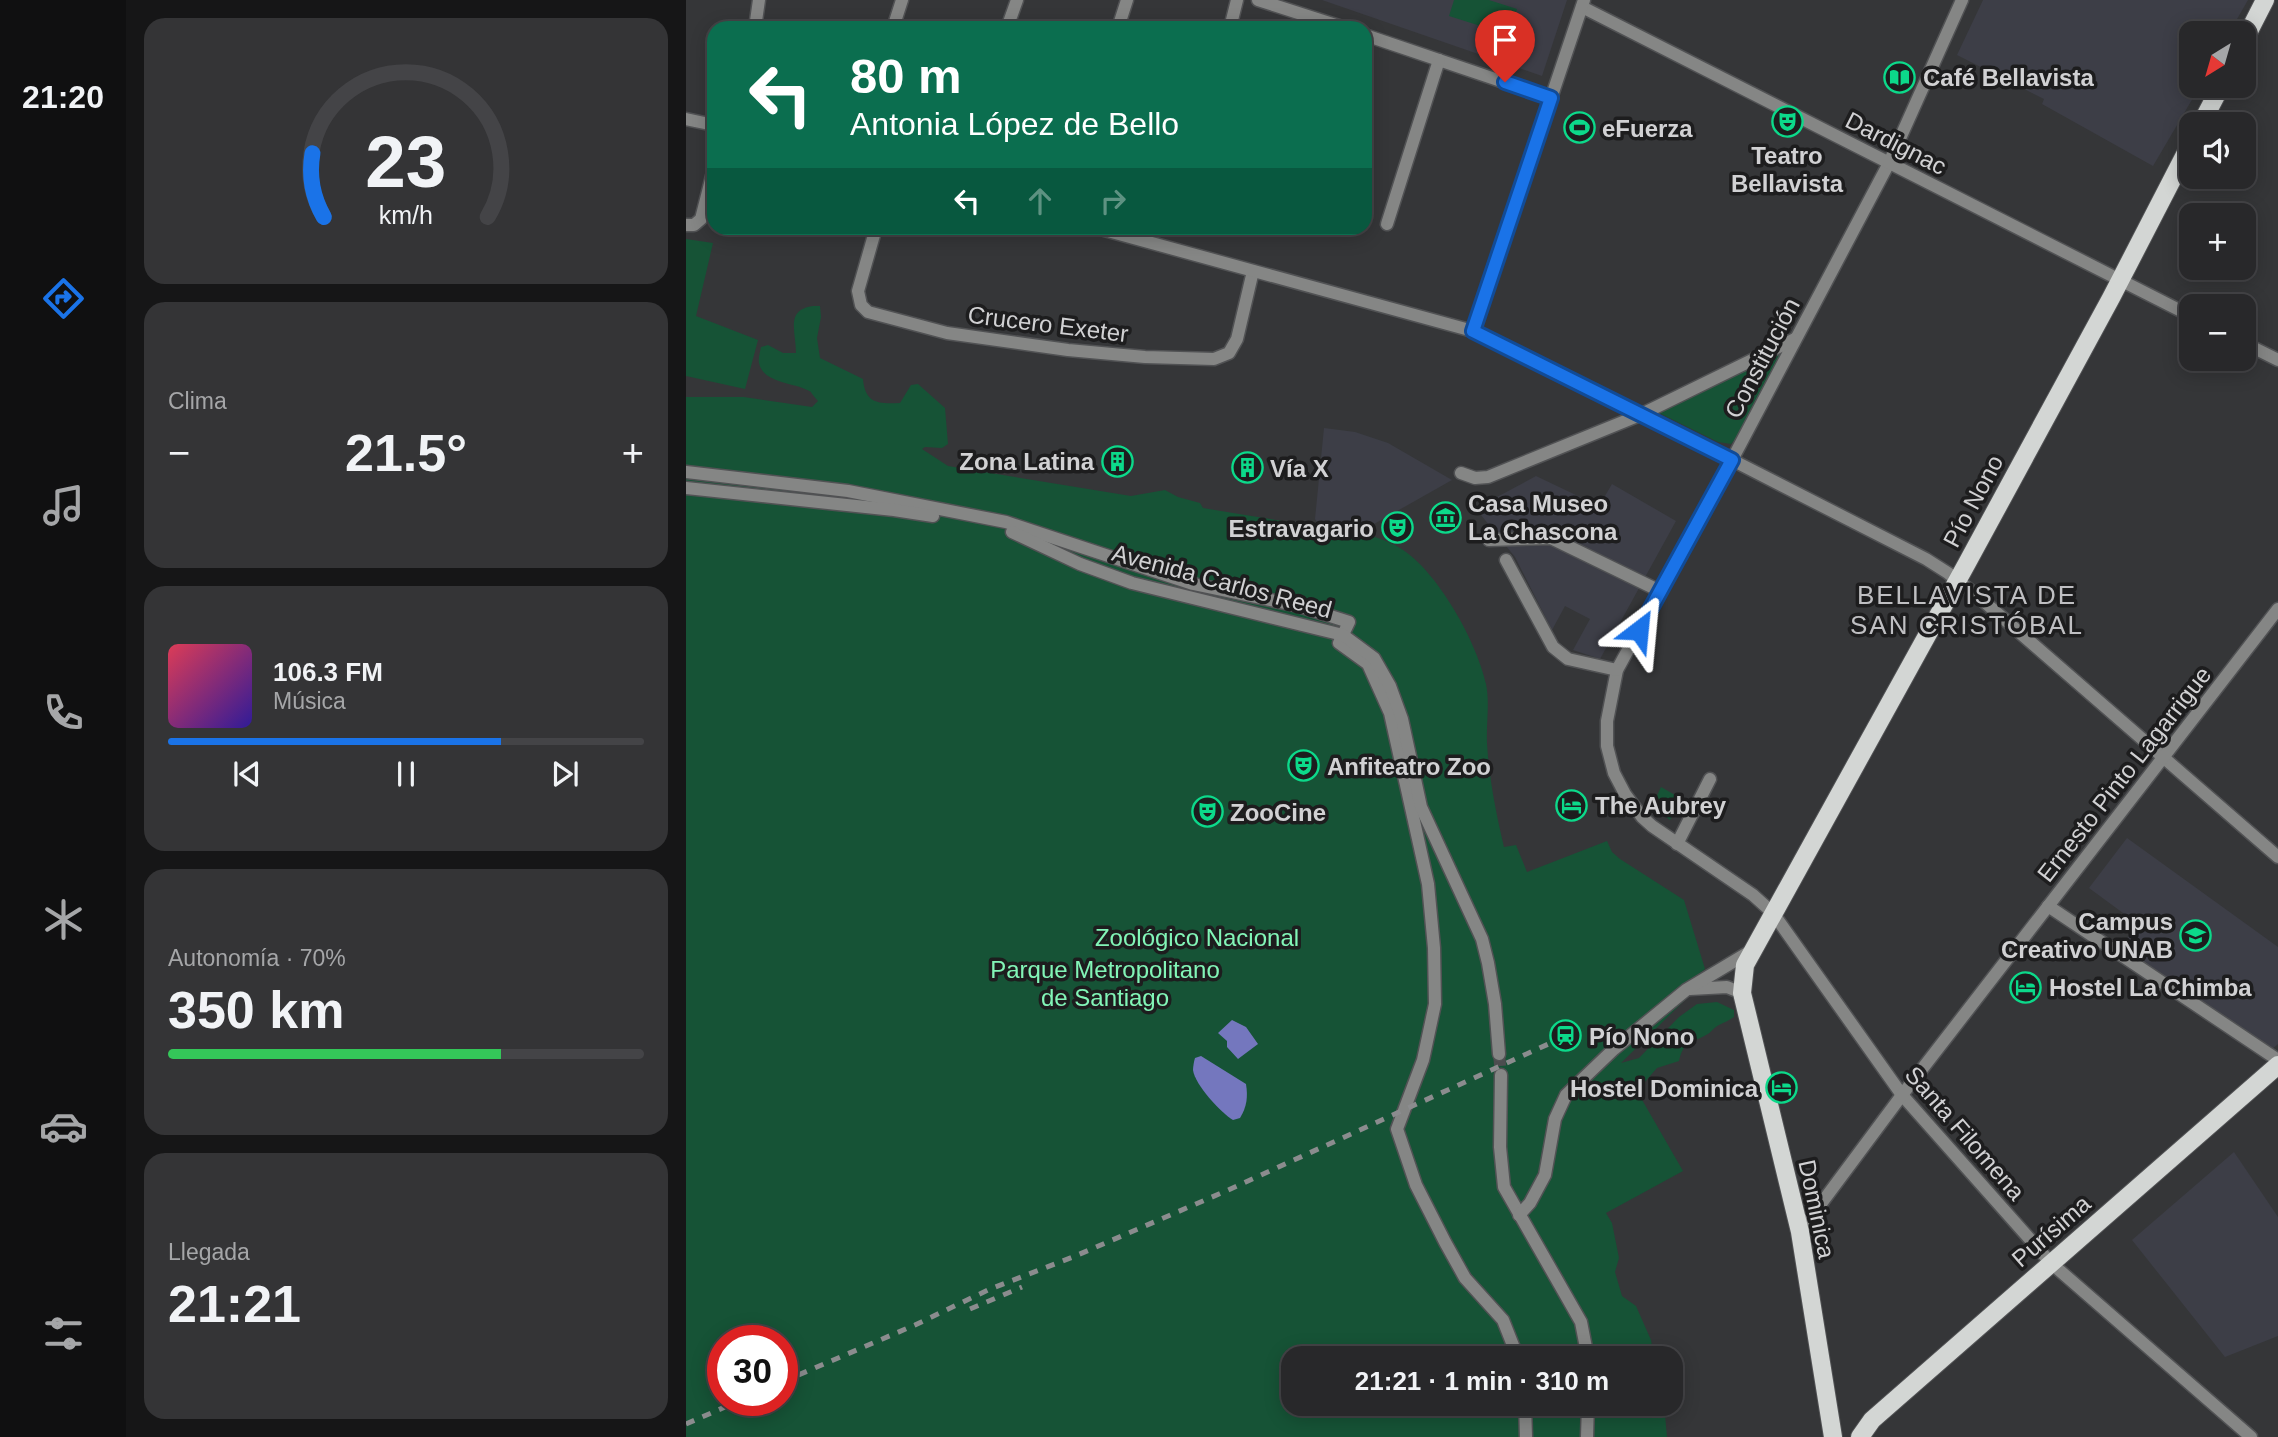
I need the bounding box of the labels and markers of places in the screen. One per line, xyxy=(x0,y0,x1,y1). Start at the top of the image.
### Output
pin xyxy=(1475,10,1535,82)
library icon: Café Bellavista xyxy=(1883,60,1917,94)
place label: Café Bellavista xyxy=(1923,64,2094,91)
theatre icon: Teatro Bellavista xyxy=(1770,104,1804,138)
sports icon: eFuerza xyxy=(1562,111,1596,145)
place label: eFuerza xyxy=(1602,115,1693,142)
place label: Teatro Bellavista xyxy=(1731,142,1844,197)
building icon: Zona Latina xyxy=(1100,444,1134,478)
place label: Zona Latina xyxy=(959,448,1095,475)
building icon: Vía X xyxy=(1230,451,1264,485)
place label: Vía X xyxy=(1270,455,1329,482)
place label: Casa Museo La Chascona xyxy=(1468,490,1618,545)
museum icon: Casa Museo La Chascona xyxy=(1428,500,1462,534)
theatre icon: Estravagario xyxy=(1380,511,1414,545)
place label: Estravagario xyxy=(1229,515,1374,542)
theatre icon: Anfiteatro Zoo xyxy=(1287,749,1321,783)
place label: Anfiteatro Zoo xyxy=(1327,753,1491,780)
hotel icon: The Aubrey xyxy=(1555,788,1589,822)
place label: The Aubrey xyxy=(1595,792,1727,819)
theatre icon: ZooCine xyxy=(1190,795,1224,829)
place label: ZooCine xyxy=(1230,799,1326,826)
place label: Campus Creativo UNAB xyxy=(2001,908,2173,963)
school or university icon: Campus Creativo UNAB xyxy=(2179,918,2213,952)
hotel icon: Hostel La Chimba xyxy=(2009,970,2043,1004)
place label: Hostel La Chimba xyxy=(2049,974,2252,1001)
station icon: Pío Nono xyxy=(1549,1019,1583,1053)
place label: Pío Nono xyxy=(1589,1023,1694,1050)
hotel icon: Hostel Dominica xyxy=(1764,1071,1798,1105)
place label: Hostel Dominica xyxy=(1570,1075,1759,1102)

